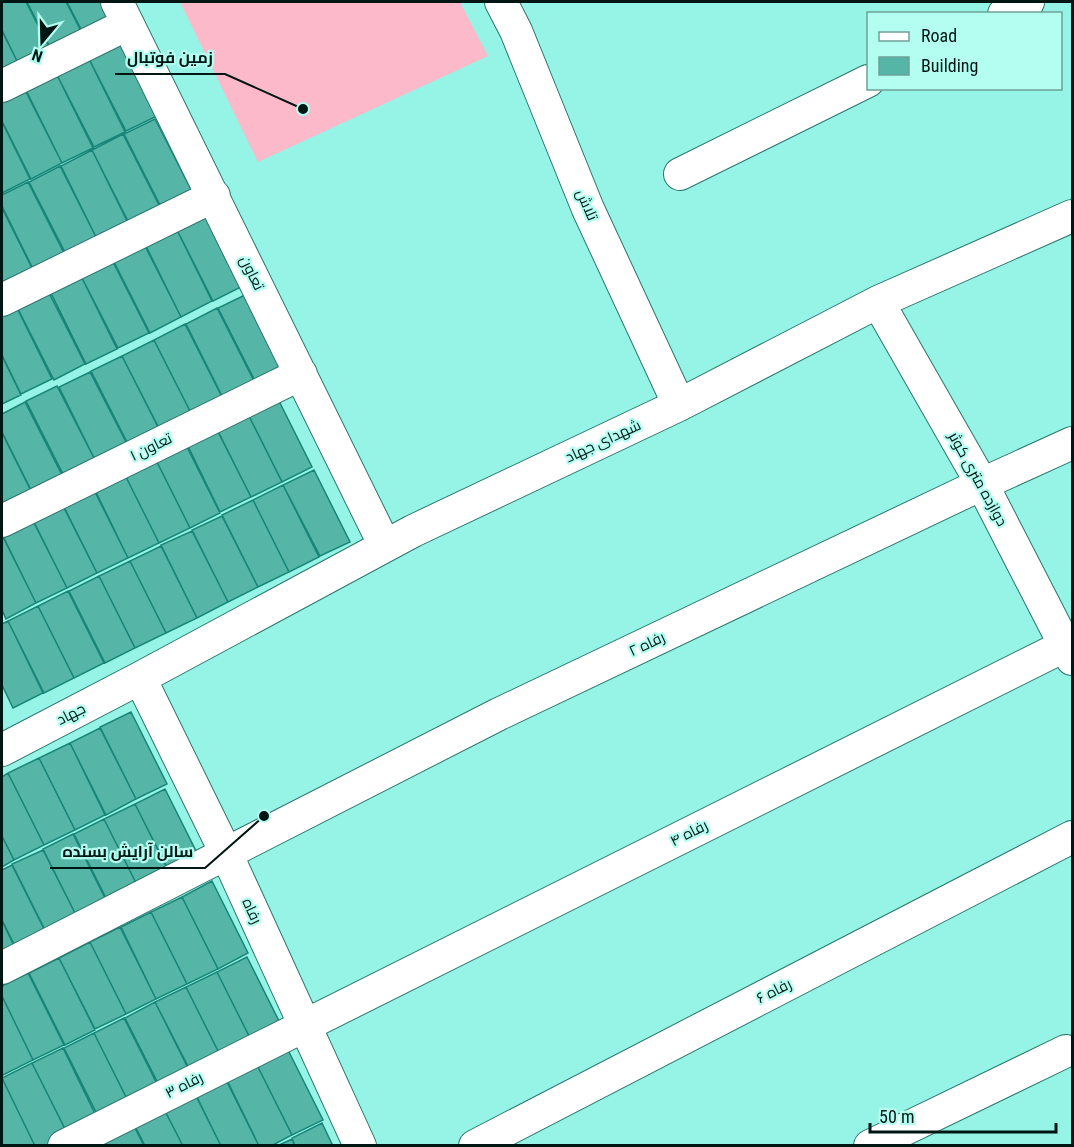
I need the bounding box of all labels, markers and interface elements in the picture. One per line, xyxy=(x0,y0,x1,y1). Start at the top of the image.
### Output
north arrow xyxy=(12,12,72,72)
legend xyxy=(867,12,1062,90)
text: Road xyxy=(921,25,957,46)
callout: زمین فوتبال xyxy=(115,40,225,74)
text: N xyxy=(30,45,45,66)
text: زمین فوتبال xyxy=(127,48,213,67)
text: Building xyxy=(921,55,978,76)
street label: تلاش xyxy=(571,187,602,224)
street label: تعاون xyxy=(235,253,268,294)
street label: شهدای جهاد xyxy=(562,416,644,467)
street label: دوازده متری کوثر xyxy=(943,428,1011,530)
street label: تعاون ۱ xyxy=(127,429,175,466)
street label: رفاه ۲ xyxy=(626,628,668,660)
street label: جهاد xyxy=(54,699,89,730)
street label: رفاه ۴ xyxy=(667,816,711,850)
callout: سالن آرایش بسنده xyxy=(50,834,205,868)
text: سالن آرایش بسنده xyxy=(63,842,193,861)
street label: رفاه xyxy=(238,895,266,927)
street label: رفاه ۶ xyxy=(753,975,795,1007)
street label: رفاه ۳ xyxy=(162,1068,206,1102)
scale bar xyxy=(870,1096,1056,1134)
text: 50 m xyxy=(879,1106,914,1127)

